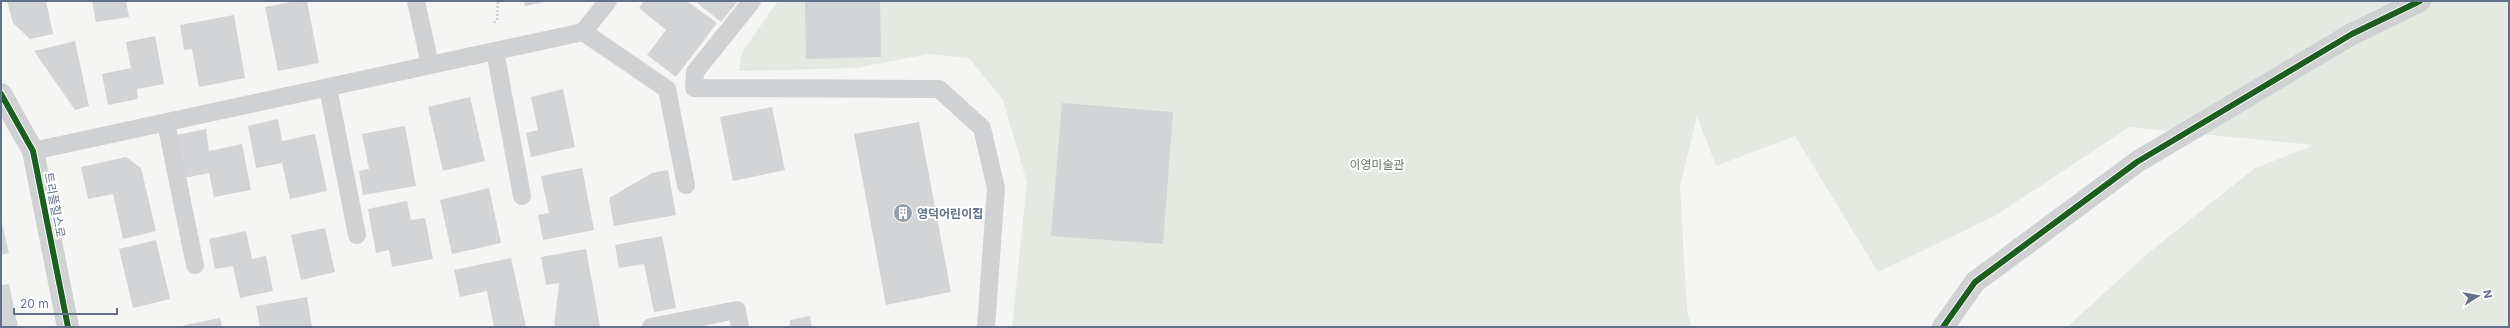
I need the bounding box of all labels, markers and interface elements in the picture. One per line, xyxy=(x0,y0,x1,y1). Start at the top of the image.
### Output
park label: 이영미술관 xyxy=(1349,157,1405,172)
street label: 트리플힐스로 xyxy=(41,171,69,239)
building icon: 영덕어린이집 xyxy=(892,202,914,224)
place label: 영덕어린이집 xyxy=(917,206,983,221)
north arrow xyxy=(2458,276,2498,316)
text: N xyxy=(2480,289,2495,300)
scale bar xyxy=(14,290,117,316)
text: 20 m xyxy=(20,296,49,311)

